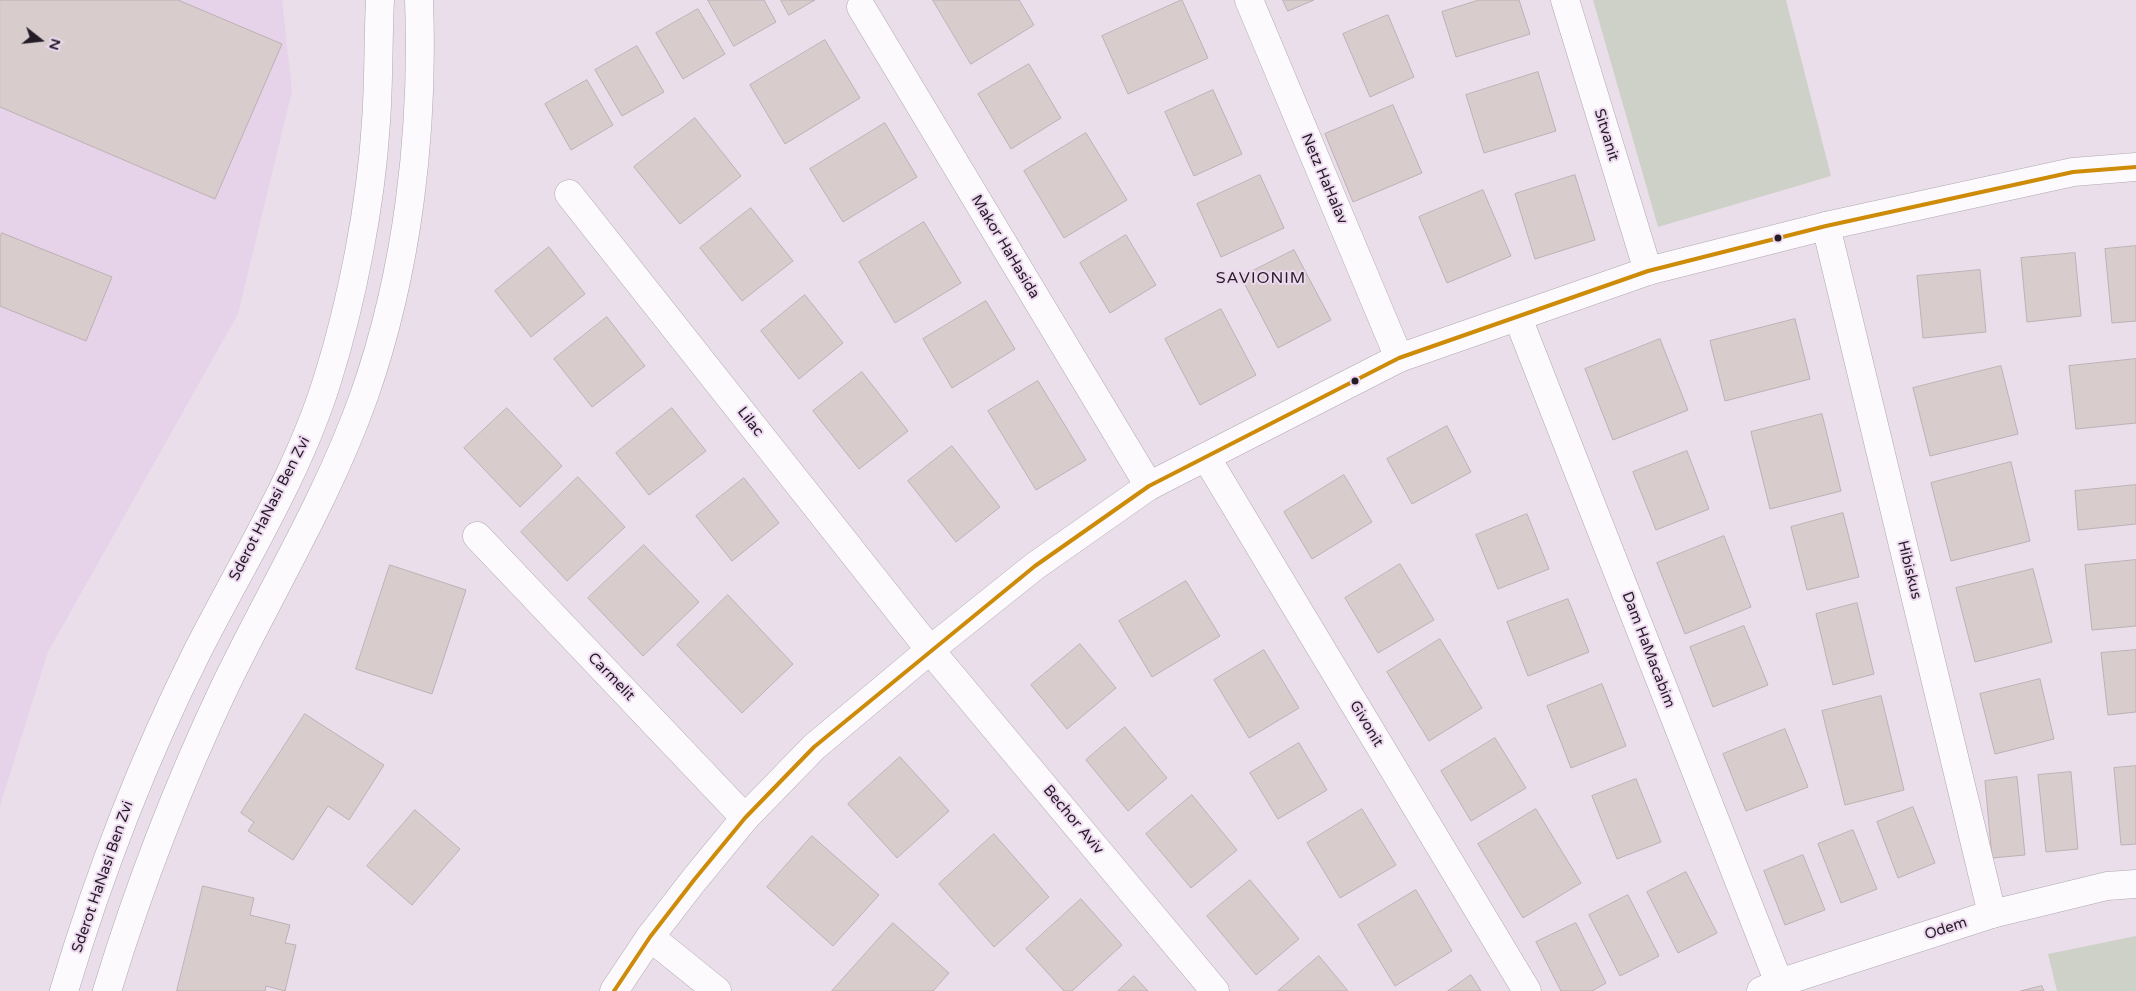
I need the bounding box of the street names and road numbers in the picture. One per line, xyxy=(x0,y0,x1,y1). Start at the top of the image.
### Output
street label: Sitvanit xyxy=(1590,107,1622,163)
street label: Netz HaHalav xyxy=(1297,131,1351,227)
street label: Makor HaHasida xyxy=(967,192,1043,302)
street label: Lilac xyxy=(733,404,767,440)
street label: Sderot HaNasi Ben Zvi xyxy=(226,434,314,584)
street label: Hibiskus xyxy=(1893,539,1925,601)
street label: Dam HaMacabim xyxy=(1618,589,1678,711)
street label: Carmelit xyxy=(584,649,638,705)
street label: Givonit xyxy=(1345,698,1387,750)
street label: Bechor Aviv xyxy=(1039,782,1107,858)
street label: Sderot HaNasi Ben Zvi xyxy=(69,799,137,955)
street label: Odem xyxy=(1922,914,1970,944)

